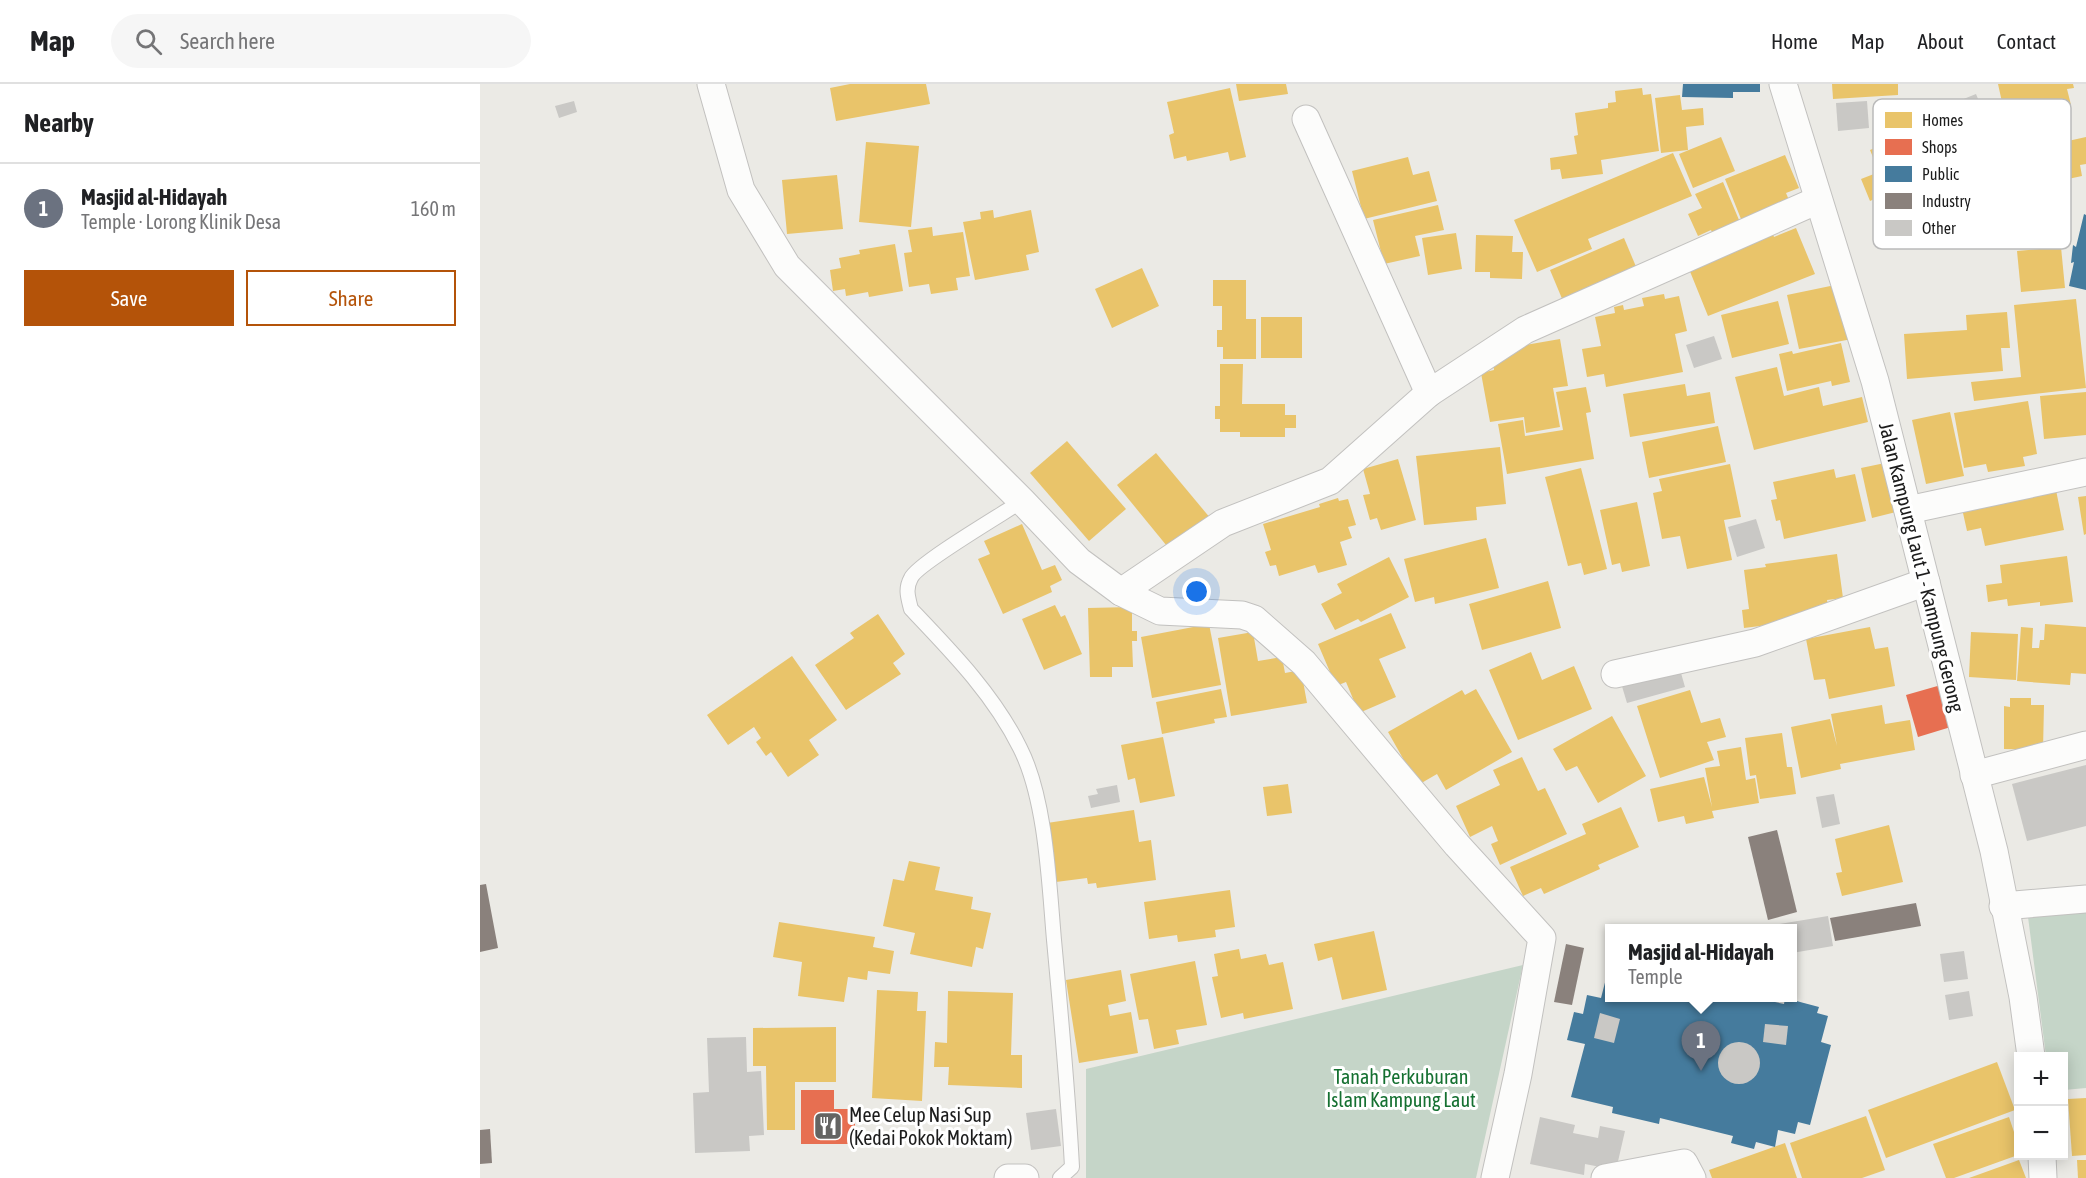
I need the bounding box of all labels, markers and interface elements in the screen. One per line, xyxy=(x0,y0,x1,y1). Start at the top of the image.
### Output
search box xyxy=(111,14,531,68)
text: Map xyxy=(30,25,75,57)
icon: search xyxy=(132,25,165,58)
text: Search here xyxy=(180,28,275,54)
text: Home xyxy=(1771,29,1818,53)
text: Map xyxy=(1851,29,1885,53)
text: About xyxy=(1918,29,1964,53)
text: Contact xyxy=(1997,29,2056,53)
legend xyxy=(1873,99,2071,249)
text: Nearby xyxy=(24,108,94,138)
text: Homes xyxy=(1922,111,1964,129)
text: Shops xyxy=(1922,138,1958,157)
text: Public xyxy=(1922,165,1959,183)
text: Masjid al-Hidayah xyxy=(81,184,227,210)
text: Industry xyxy=(1922,192,1971,211)
text: 1 xyxy=(39,197,48,220)
text: 160 m xyxy=(411,197,456,220)
text: Temple · Lorong Klinik Desa xyxy=(81,210,281,233)
text: Other xyxy=(1922,219,1956,237)
button: Save xyxy=(24,270,234,326)
button: Share xyxy=(246,270,456,326)
street label: Jalan Kampung Laut 1 - Kampung Gerong xyxy=(1875,420,1969,715)
your location xyxy=(1182,577,1211,606)
popup xyxy=(1605,924,1797,1002)
text: Masjid al-Hidayah xyxy=(1628,939,1774,965)
text: Temple xyxy=(1628,965,1683,988)
pin: 1 xyxy=(1682,1022,1720,1071)
map controls xyxy=(2014,1052,2068,1160)
button: + xyxy=(2014,1052,2068,1106)
park label: Tanah Perkuburan Islam Kampung Laut xyxy=(1326,1065,1476,1111)
place label: Mee Celup Nasi Sup (Kedai Pokok Moktam) xyxy=(849,1103,1013,1149)
button: − xyxy=(2014,1106,2068,1160)
restaurant icon: Mee Celup Nasi Sup (Kedai Pokok Moktam) xyxy=(812,1110,844,1142)

